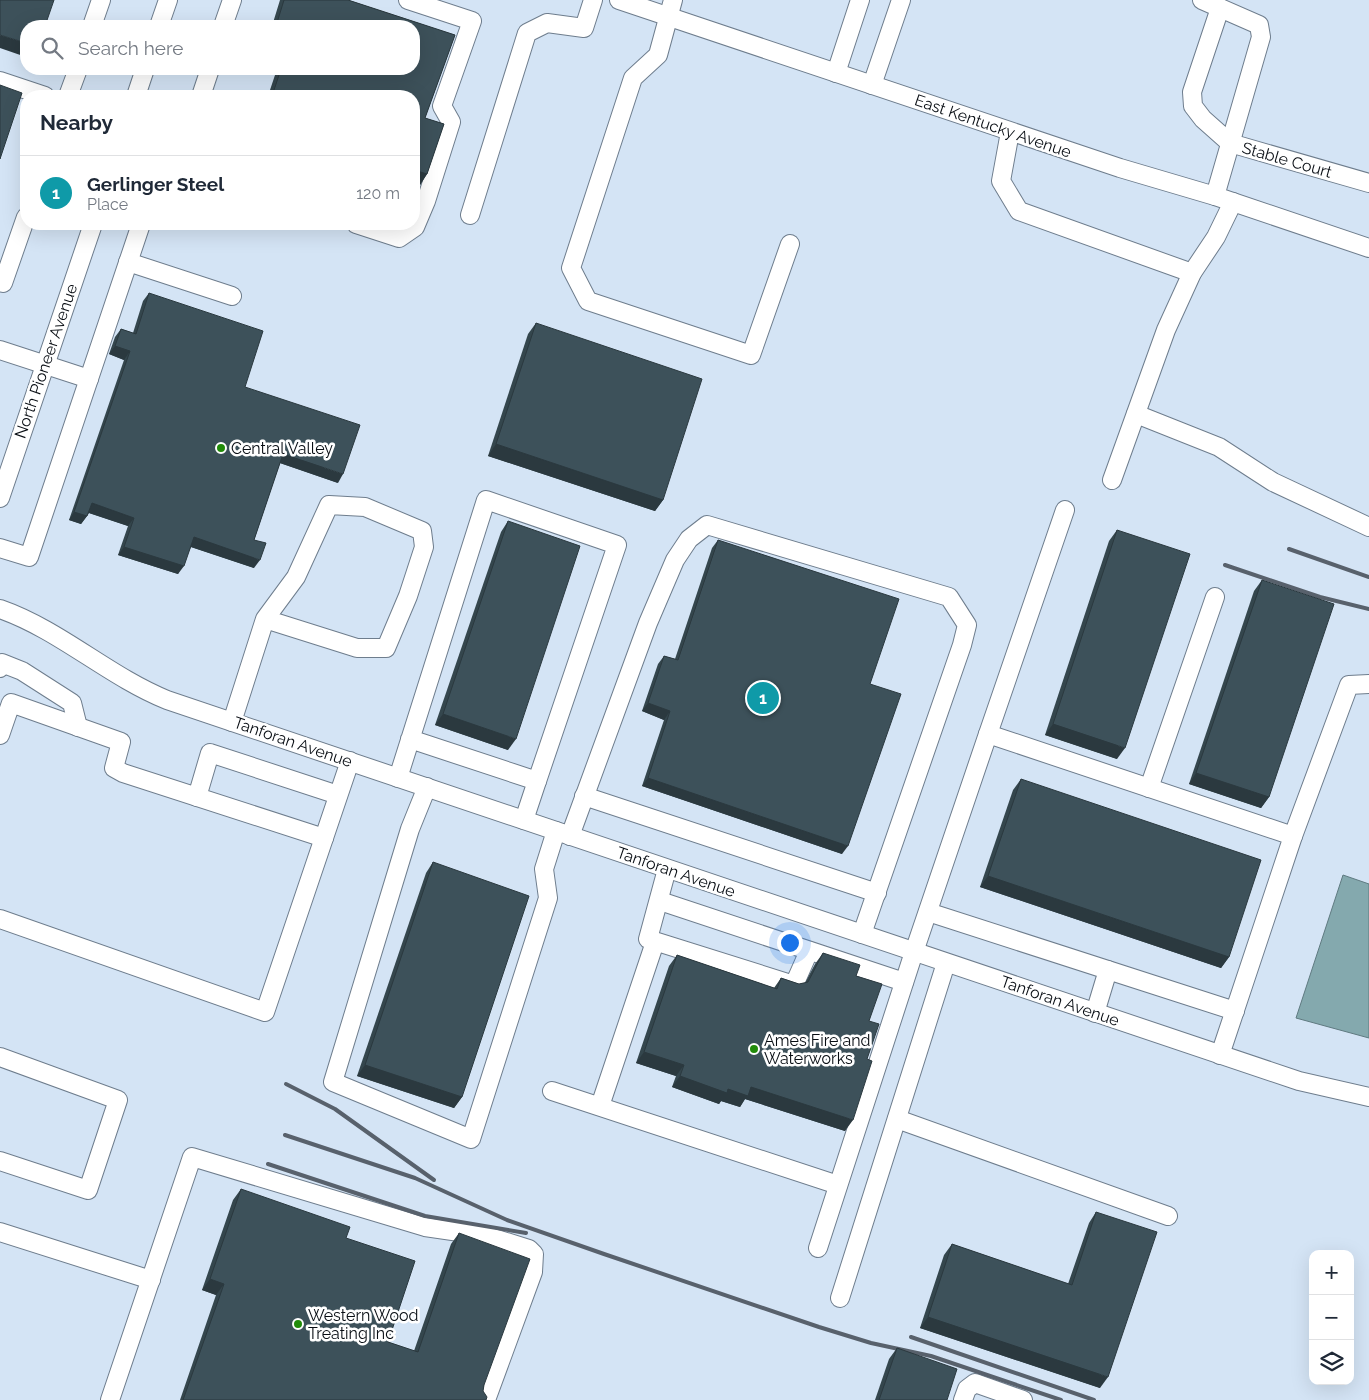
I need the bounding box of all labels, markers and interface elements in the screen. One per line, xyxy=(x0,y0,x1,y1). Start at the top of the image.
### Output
search box xyxy=(20,20,420,75)
icon: search xyxy=(38,34,66,62)
text: Search here xyxy=(78,37,184,59)
street label: East Kentucky Avenue xyxy=(912,90,1074,162)
text: Nearby xyxy=(40,110,113,135)
street label: Stable Court xyxy=(1240,138,1335,182)
text: Gerlinger Steel xyxy=(87,173,224,195)
text: 1 xyxy=(52,184,60,203)
text: 120 m xyxy=(356,184,400,203)
text: Place xyxy=(87,195,128,214)
street label: North Pioneer Avenue xyxy=(11,281,81,441)
place label: Central Valley xyxy=(231,439,333,458)
marker: Central Valley xyxy=(215,442,227,454)
pin: 1 xyxy=(747,679,779,717)
street label: Tanforan Avenue xyxy=(231,713,355,771)
street label: Tanforan Avenue xyxy=(614,843,738,901)
your location xyxy=(777,930,803,956)
street label: Tanforan Avenue xyxy=(998,972,1122,1030)
place label: Ames Fire and Waterworks xyxy=(764,1031,871,1068)
marker: Ames Fire and Waterworks xyxy=(748,1043,760,1055)
map controls xyxy=(1309,1250,1354,1385)
button: + xyxy=(1309,1250,1354,1295)
button: − xyxy=(1309,1295,1354,1340)
place label: Western Wood Treating Inc xyxy=(308,1306,419,1343)
marker: Western Wood Treating Inc xyxy=(292,1318,304,1330)
button: layers xyxy=(1309,1340,1354,1385)

